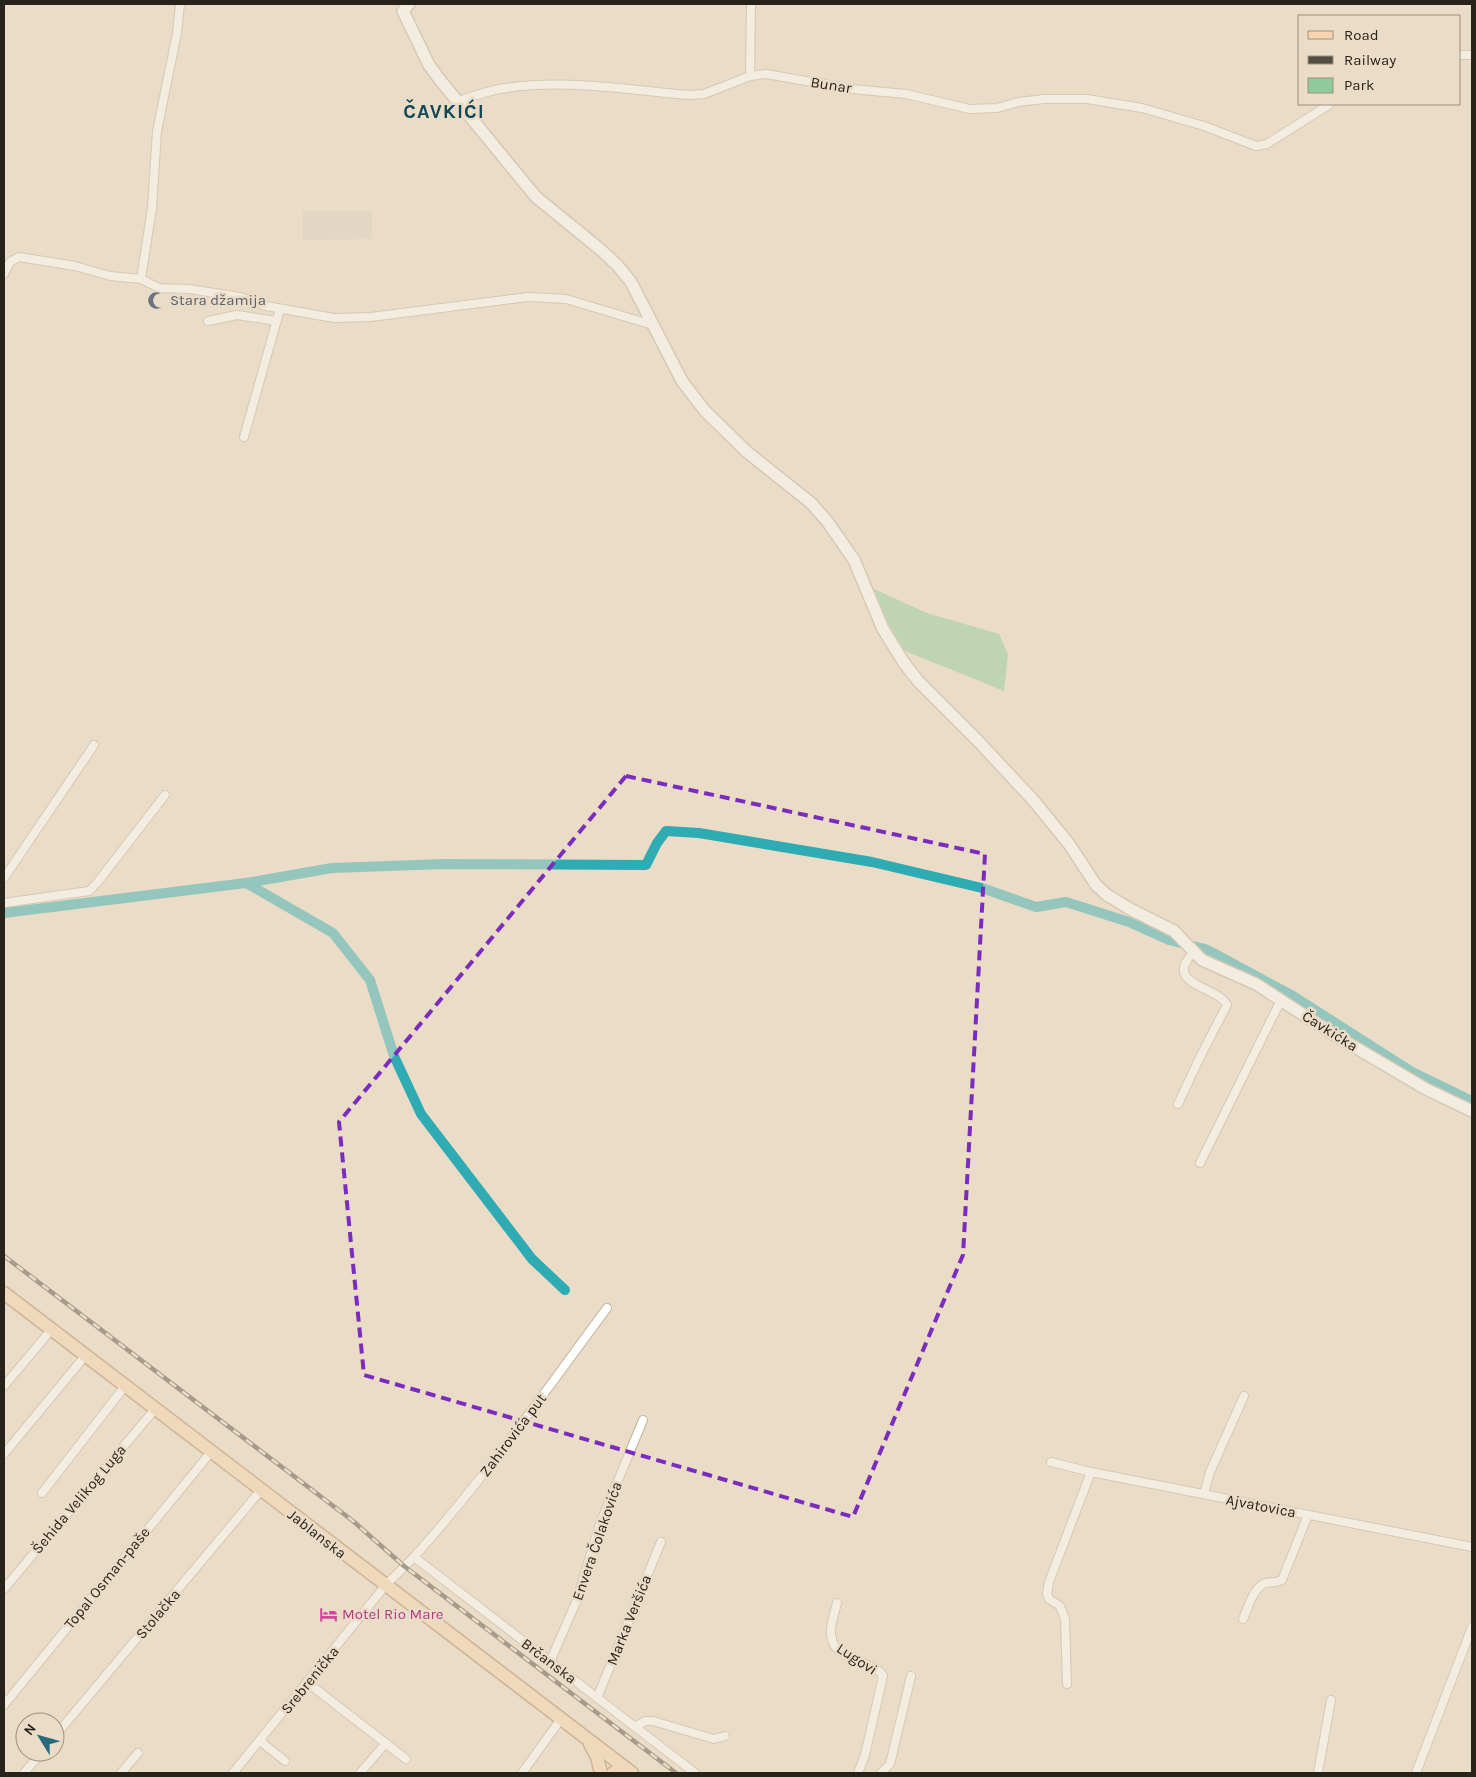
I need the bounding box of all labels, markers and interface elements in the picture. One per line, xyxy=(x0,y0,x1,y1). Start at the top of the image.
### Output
legend xyxy=(1298,15,1461,105)
text: Road xyxy=(1344,26,1379,44)
text: Railway xyxy=(1344,51,1396,69)
street label: Bunar xyxy=(809,73,853,97)
text: Park xyxy=(1344,76,1374,94)
district label: ČAVKIĆI xyxy=(403,98,485,123)
mosque icon: Stara džamija xyxy=(146,290,166,310)
place label: Stara džamija xyxy=(170,291,266,309)
street label: Čavkićka xyxy=(1299,1007,1361,1055)
street label: Zahirovića put xyxy=(476,1390,550,1480)
street label: Šehida Velikog Luga xyxy=(28,1441,130,1557)
street label: Envera Čolakovića xyxy=(568,1479,626,1603)
street label: Ajvatovica xyxy=(1224,1490,1298,1522)
street label: Jablanska xyxy=(284,1506,350,1562)
street label: Topal Osman-paše xyxy=(60,1523,154,1633)
street label: Marka Veršića xyxy=(603,1572,655,1668)
street label: Stolačka xyxy=(132,1585,184,1643)
hotel icon: Motel Rio Mare xyxy=(318,1604,338,1624)
place label: Motel Rio Mare xyxy=(342,1605,444,1623)
street label: Brčanska xyxy=(518,1634,580,1688)
street label: Lugovi xyxy=(833,1639,881,1679)
street label: Srebrenička xyxy=(277,1642,343,1718)
north arrow xyxy=(15,1712,65,1762)
text: N xyxy=(20,1720,40,1739)

